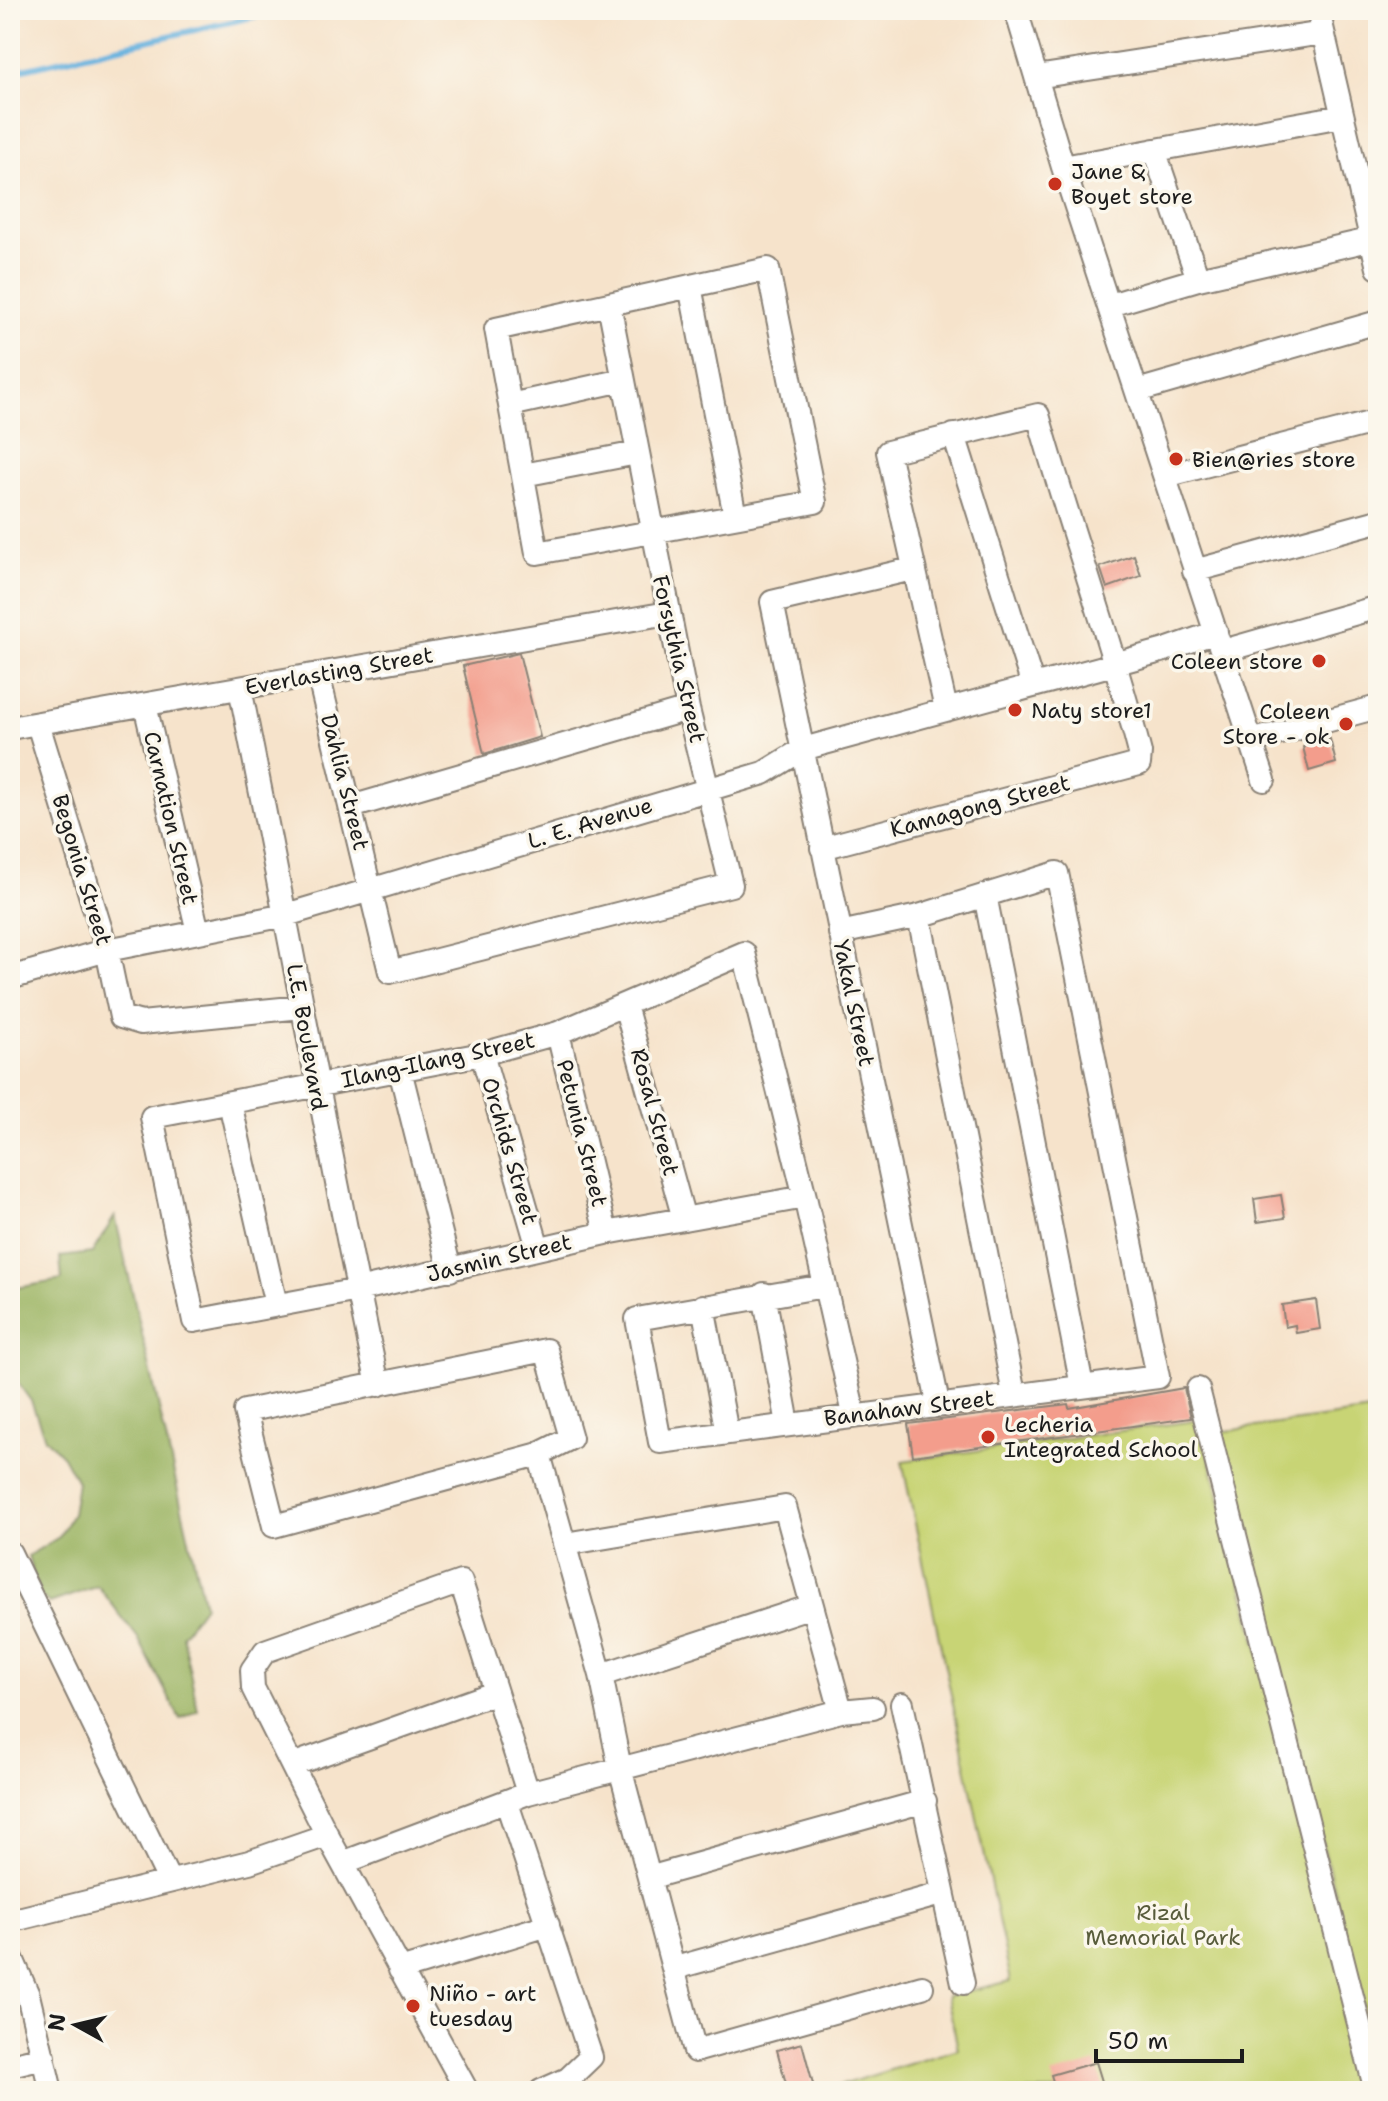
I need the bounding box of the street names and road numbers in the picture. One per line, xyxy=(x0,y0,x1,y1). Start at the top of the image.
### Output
street label: Forsythia Street xyxy=(646,572,712,746)
street label: Everlasting Street xyxy=(243,640,435,702)
street label: Dahlia Street xyxy=(314,711,376,853)
street label: Carnation Street xyxy=(137,729,205,907)
street label: Kamagong Street xyxy=(887,768,1073,844)
street label: L. E. Avenue xyxy=(524,790,656,856)
street label: Begonia Street xyxy=(45,791,119,949)
street label: Yakal Street xyxy=(826,937,882,1069)
street label: L.E. Boulevard xyxy=(280,961,334,1113)
street label: Ilang-Ilang Street xyxy=(339,1025,537,1095)
street label: Rosal Street xyxy=(624,1045,686,1179)
street label: Petunia Street xyxy=(550,1056,614,1210)
street label: Orchids Street xyxy=(475,1074,545,1228)
street label: Jasmin Street xyxy=(424,1227,574,1289)
street label: Banahaw Street xyxy=(822,1383,996,1433)

